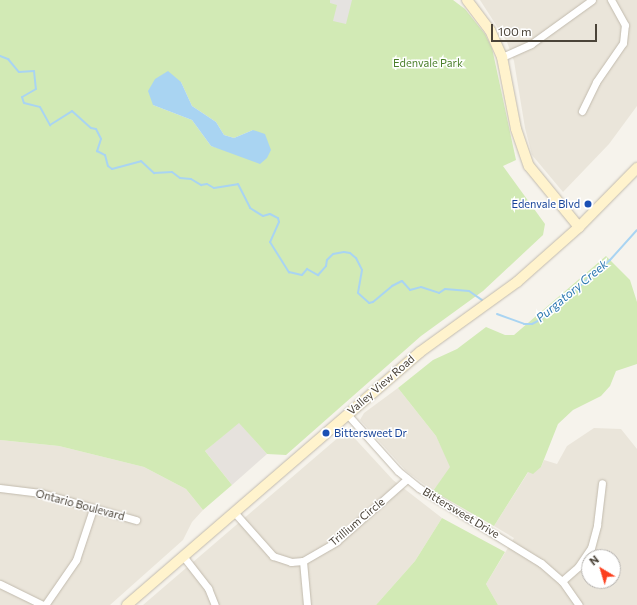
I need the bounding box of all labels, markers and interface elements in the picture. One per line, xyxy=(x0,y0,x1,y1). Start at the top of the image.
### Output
scale bar xyxy=(493,16,599,42)
text: 100 m xyxy=(498,24,532,38)
park label: Edenvale Park xyxy=(393,56,463,70)
place label: Edenvale Blvd xyxy=(511,197,580,211)
marker: Edenvale Blvd xyxy=(583,199,593,209)
water label: Purgatory Creek xyxy=(533,257,611,325)
street label: Valley View Road xyxy=(345,352,417,418)
place label: Bittersweet Dr xyxy=(334,426,407,440)
marker: Bittersweet Dr xyxy=(321,428,331,438)
street label: Bittersweet Drive xyxy=(420,485,502,541)
street label: Ontario Boulevard xyxy=(34,487,126,523)
street label: Trillium Circle xyxy=(327,495,387,549)
north arrow xyxy=(581,549,621,589)
text: N xyxy=(587,552,601,568)

